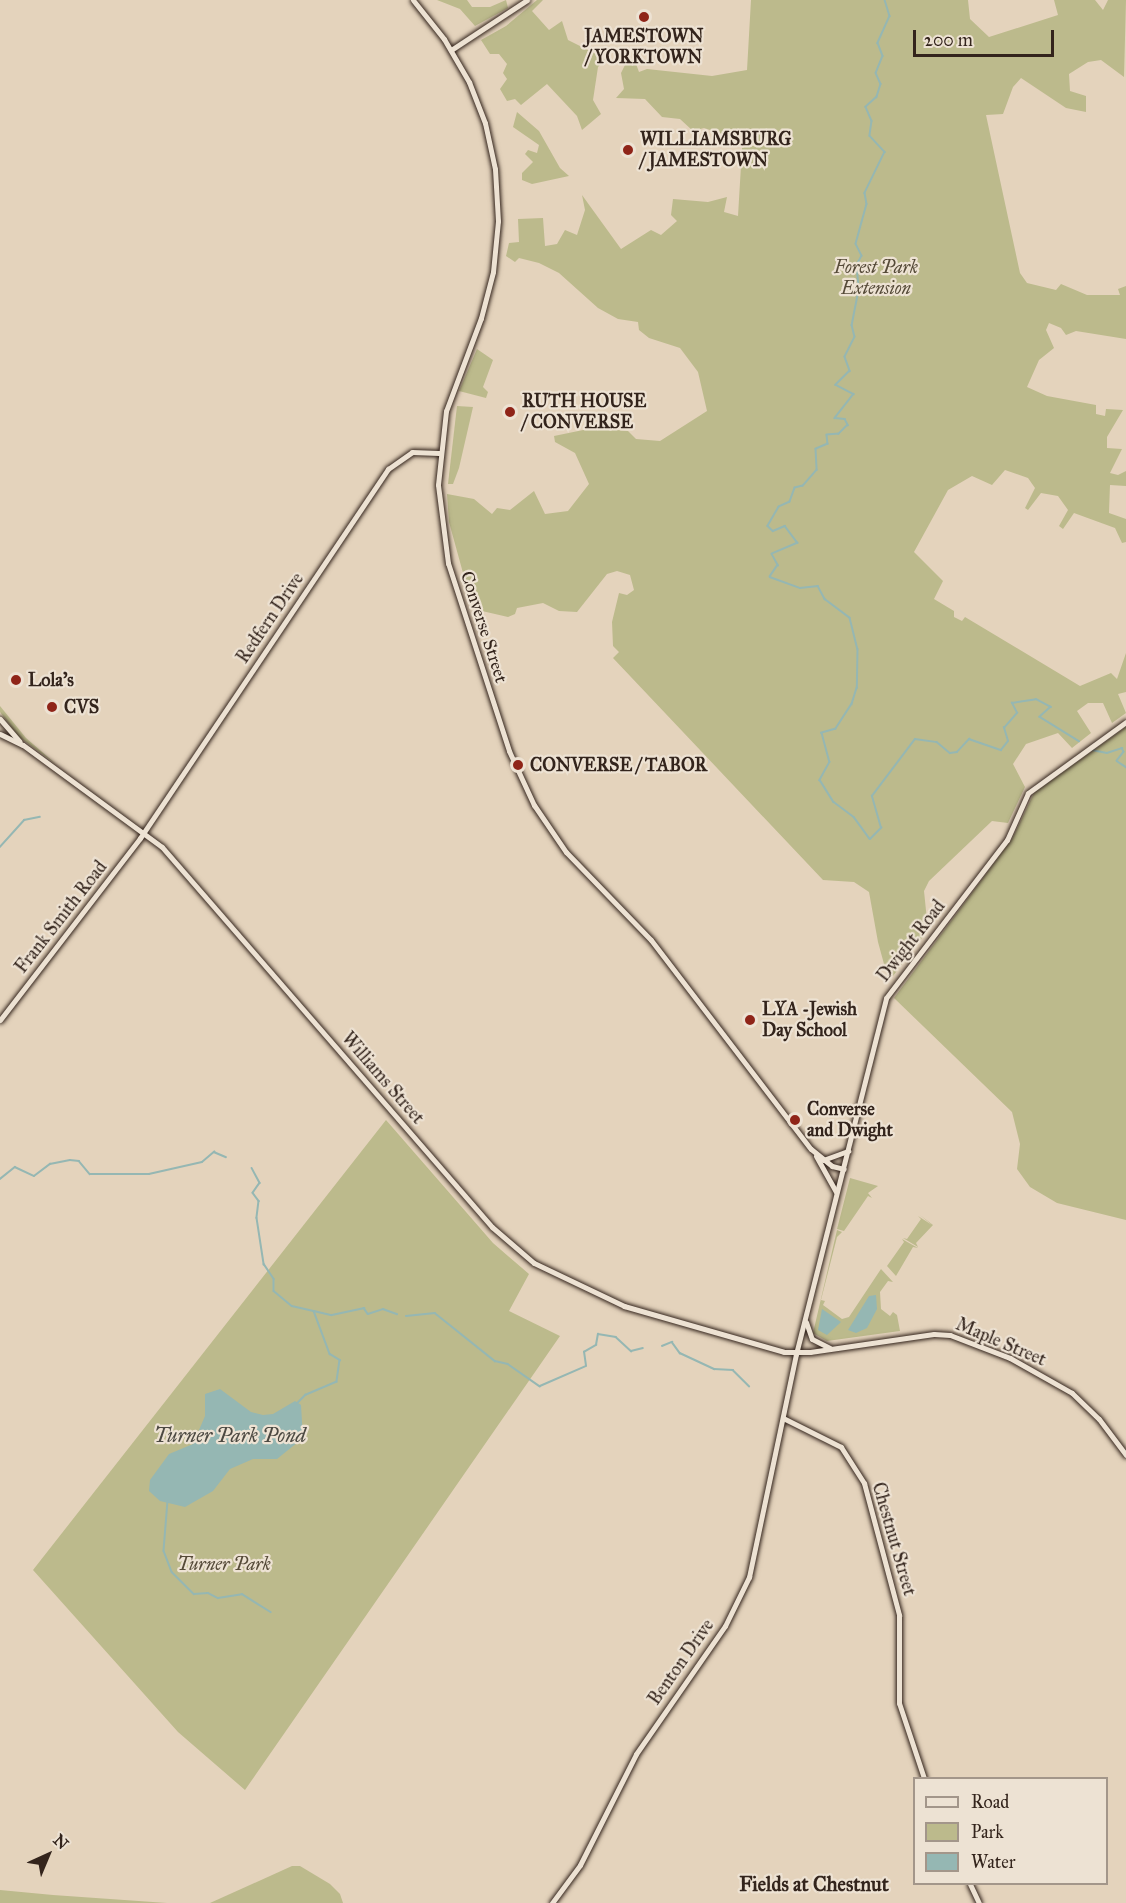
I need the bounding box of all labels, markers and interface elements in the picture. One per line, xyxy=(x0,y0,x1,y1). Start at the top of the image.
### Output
marker: JAMESTOWN / YORKTOWN xyxy=(637,10,651,24)
scale bar xyxy=(916,18,1057,56)
place label: JAMESTOWN / YORKTOWN xyxy=(584,26,704,68)
text: 200 m xyxy=(924,29,973,51)
place label: WILLIAMSBURG / JAMESTOWN xyxy=(640,129,791,172)
marker: WILLIAMSBURG / JAMESTOWN xyxy=(621,143,635,157)
park label: Forest Park Extension xyxy=(834,257,918,300)
place label: RUTH HOUSE / CONVERSE xyxy=(522,391,646,434)
marker: RUTH HOUSE / CONVERSE xyxy=(503,405,517,419)
street label: Converse Street xyxy=(456,568,512,686)
street label: Redfern Drive xyxy=(232,569,308,667)
place label: Lola's xyxy=(28,669,74,691)
marker: Lola's xyxy=(9,673,23,687)
place label: CVS xyxy=(64,696,99,718)
marker: CVS xyxy=(45,700,59,714)
place label: CONVERSE / TABOR xyxy=(530,754,707,776)
marker: CONVERSE / TABOR xyxy=(511,758,525,772)
street label: Frank Smith Road xyxy=(10,857,112,977)
street label: Dwight Road xyxy=(872,896,950,986)
place label: LYA -Jewish Day School xyxy=(762,999,857,1042)
marker: LYA -Jewish Day School xyxy=(743,1013,757,1027)
street label: Williams Street xyxy=(337,1028,429,1128)
place label: Converse and Dwight xyxy=(807,1099,893,1142)
marker: Converse and Dwight xyxy=(788,1113,802,1127)
street label: Maple Street xyxy=(953,1313,1049,1371)
water label: Turner Park Pond xyxy=(154,1423,306,1447)
street label: Chestnut Street xyxy=(868,1480,920,1598)
park label: Turner Park xyxy=(177,1553,271,1575)
street label: Benton Drive xyxy=(644,1615,718,1709)
legend xyxy=(913,1777,1108,1885)
text: Road xyxy=(971,1791,1009,1813)
text: Park xyxy=(971,1821,1004,1843)
north arrow xyxy=(18,1825,78,1885)
text: N xyxy=(49,1830,72,1853)
text: Water xyxy=(971,1851,1015,1873)
district label: Fields at Chestnut xyxy=(739,1872,889,1896)

